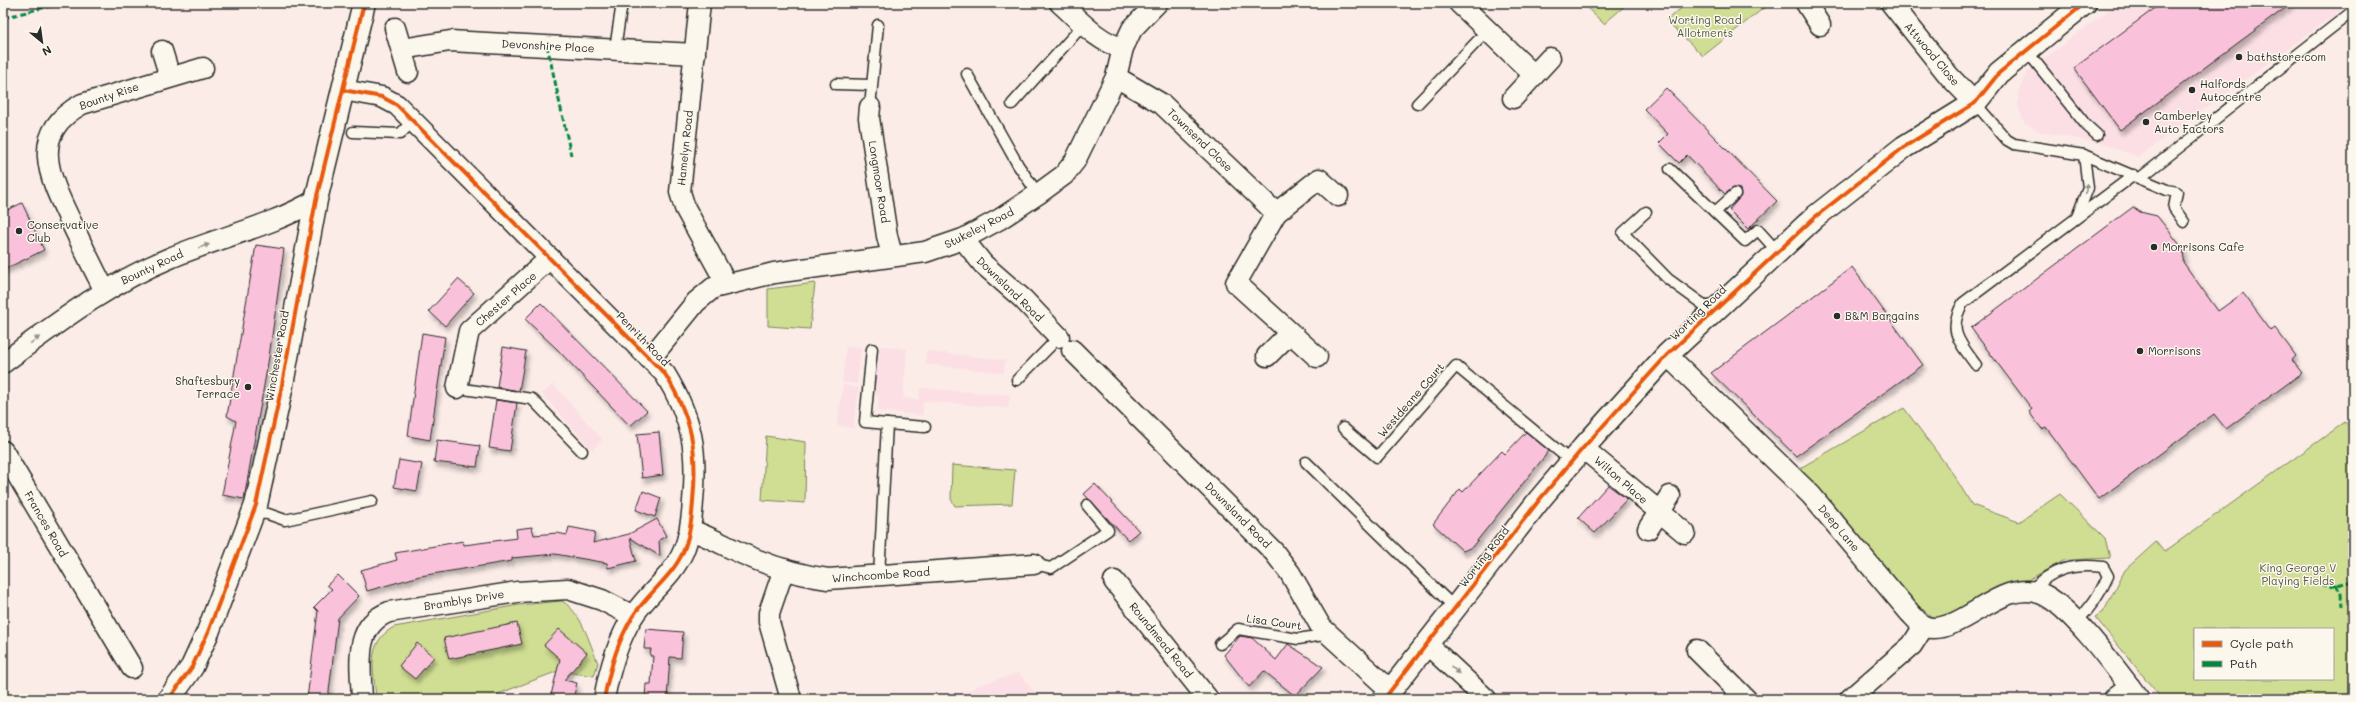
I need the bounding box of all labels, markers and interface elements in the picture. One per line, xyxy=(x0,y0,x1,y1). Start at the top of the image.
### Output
park label: Worting Road Allotments xyxy=(1668,12,1742,40)
street label: Attwood Close xyxy=(1901,19,1964,89)
north arrow xyxy=(22,22,62,62)
street label: Devonshire Place xyxy=(501,36,595,55)
text: N xyxy=(40,43,54,60)
place label: bathstore.com xyxy=(2247,49,2326,64)
marker: bathstore.com xyxy=(2234,52,2244,62)
place label: Halfords Autocentre xyxy=(2200,76,2262,104)
street label: Bounty Rise xyxy=(77,78,141,113)
marker: Halfords Autocentre xyxy=(2187,85,2197,95)
street label: Townsend Close xyxy=(1164,105,1236,175)
place label: Camberley Auto Factors xyxy=(2154,108,2224,136)
street label: Hamelyn Road xyxy=(673,109,696,186)
marker: Camberley Auto Factors xyxy=(2141,117,2151,127)
street label: Longmoor Road xyxy=(866,140,893,224)
one-way arrow xyxy=(2082,182,2089,195)
street label: Stukeley Road xyxy=(942,204,1016,251)
place label: Conservative Club xyxy=(27,217,99,245)
marker: Conservative Club xyxy=(14,226,24,236)
place label: Morrisons Cafe xyxy=(2162,239,2245,254)
one-way arrow xyxy=(198,242,210,248)
marker: Morrisons Cafe xyxy=(2149,242,2159,252)
street label: Bounty Road xyxy=(118,246,185,287)
street label: Downsland Road xyxy=(974,253,1047,324)
street label: Chester Place xyxy=(472,268,540,329)
street label: Worting Road xyxy=(1666,282,1729,343)
street label: Penrith Road xyxy=(613,308,673,369)
place label: B&M Bargains xyxy=(1845,308,1919,323)
street label: Winchester Road xyxy=(261,309,292,403)
marker: B&M Bargains xyxy=(1832,311,1842,321)
one-way arrow xyxy=(29,336,40,344)
place label: Morrisons xyxy=(2148,343,2201,358)
marker: Morrisons xyxy=(2135,346,2145,356)
street label: Westdeane Court xyxy=(1374,359,1447,440)
place label: Shaftesbury Terrace xyxy=(175,373,240,401)
marker: Shaftesbury Terrace xyxy=(243,382,253,392)
street label: Wilton Place xyxy=(1591,452,1651,507)
street label: Downsland Road xyxy=(1202,478,1275,551)
street label: Frances Road xyxy=(21,488,71,560)
street label: Deep Lane xyxy=(1815,501,1864,554)
street label: Worting Road xyxy=(1455,523,1512,590)
park label: King George V Playing Fields xyxy=(2260,560,2336,588)
street label: Winchcombe Road xyxy=(831,564,931,585)
street label: Bramblys Drive xyxy=(423,586,505,613)
street label: Roundmead Road xyxy=(1126,599,1196,681)
street label: Lisa Court xyxy=(1245,610,1303,633)
legend xyxy=(2194,628,2334,680)
text: Cycle path xyxy=(2230,635,2293,651)
text: Path xyxy=(2230,655,2257,671)
one-way arrow xyxy=(1451,665,1460,674)

